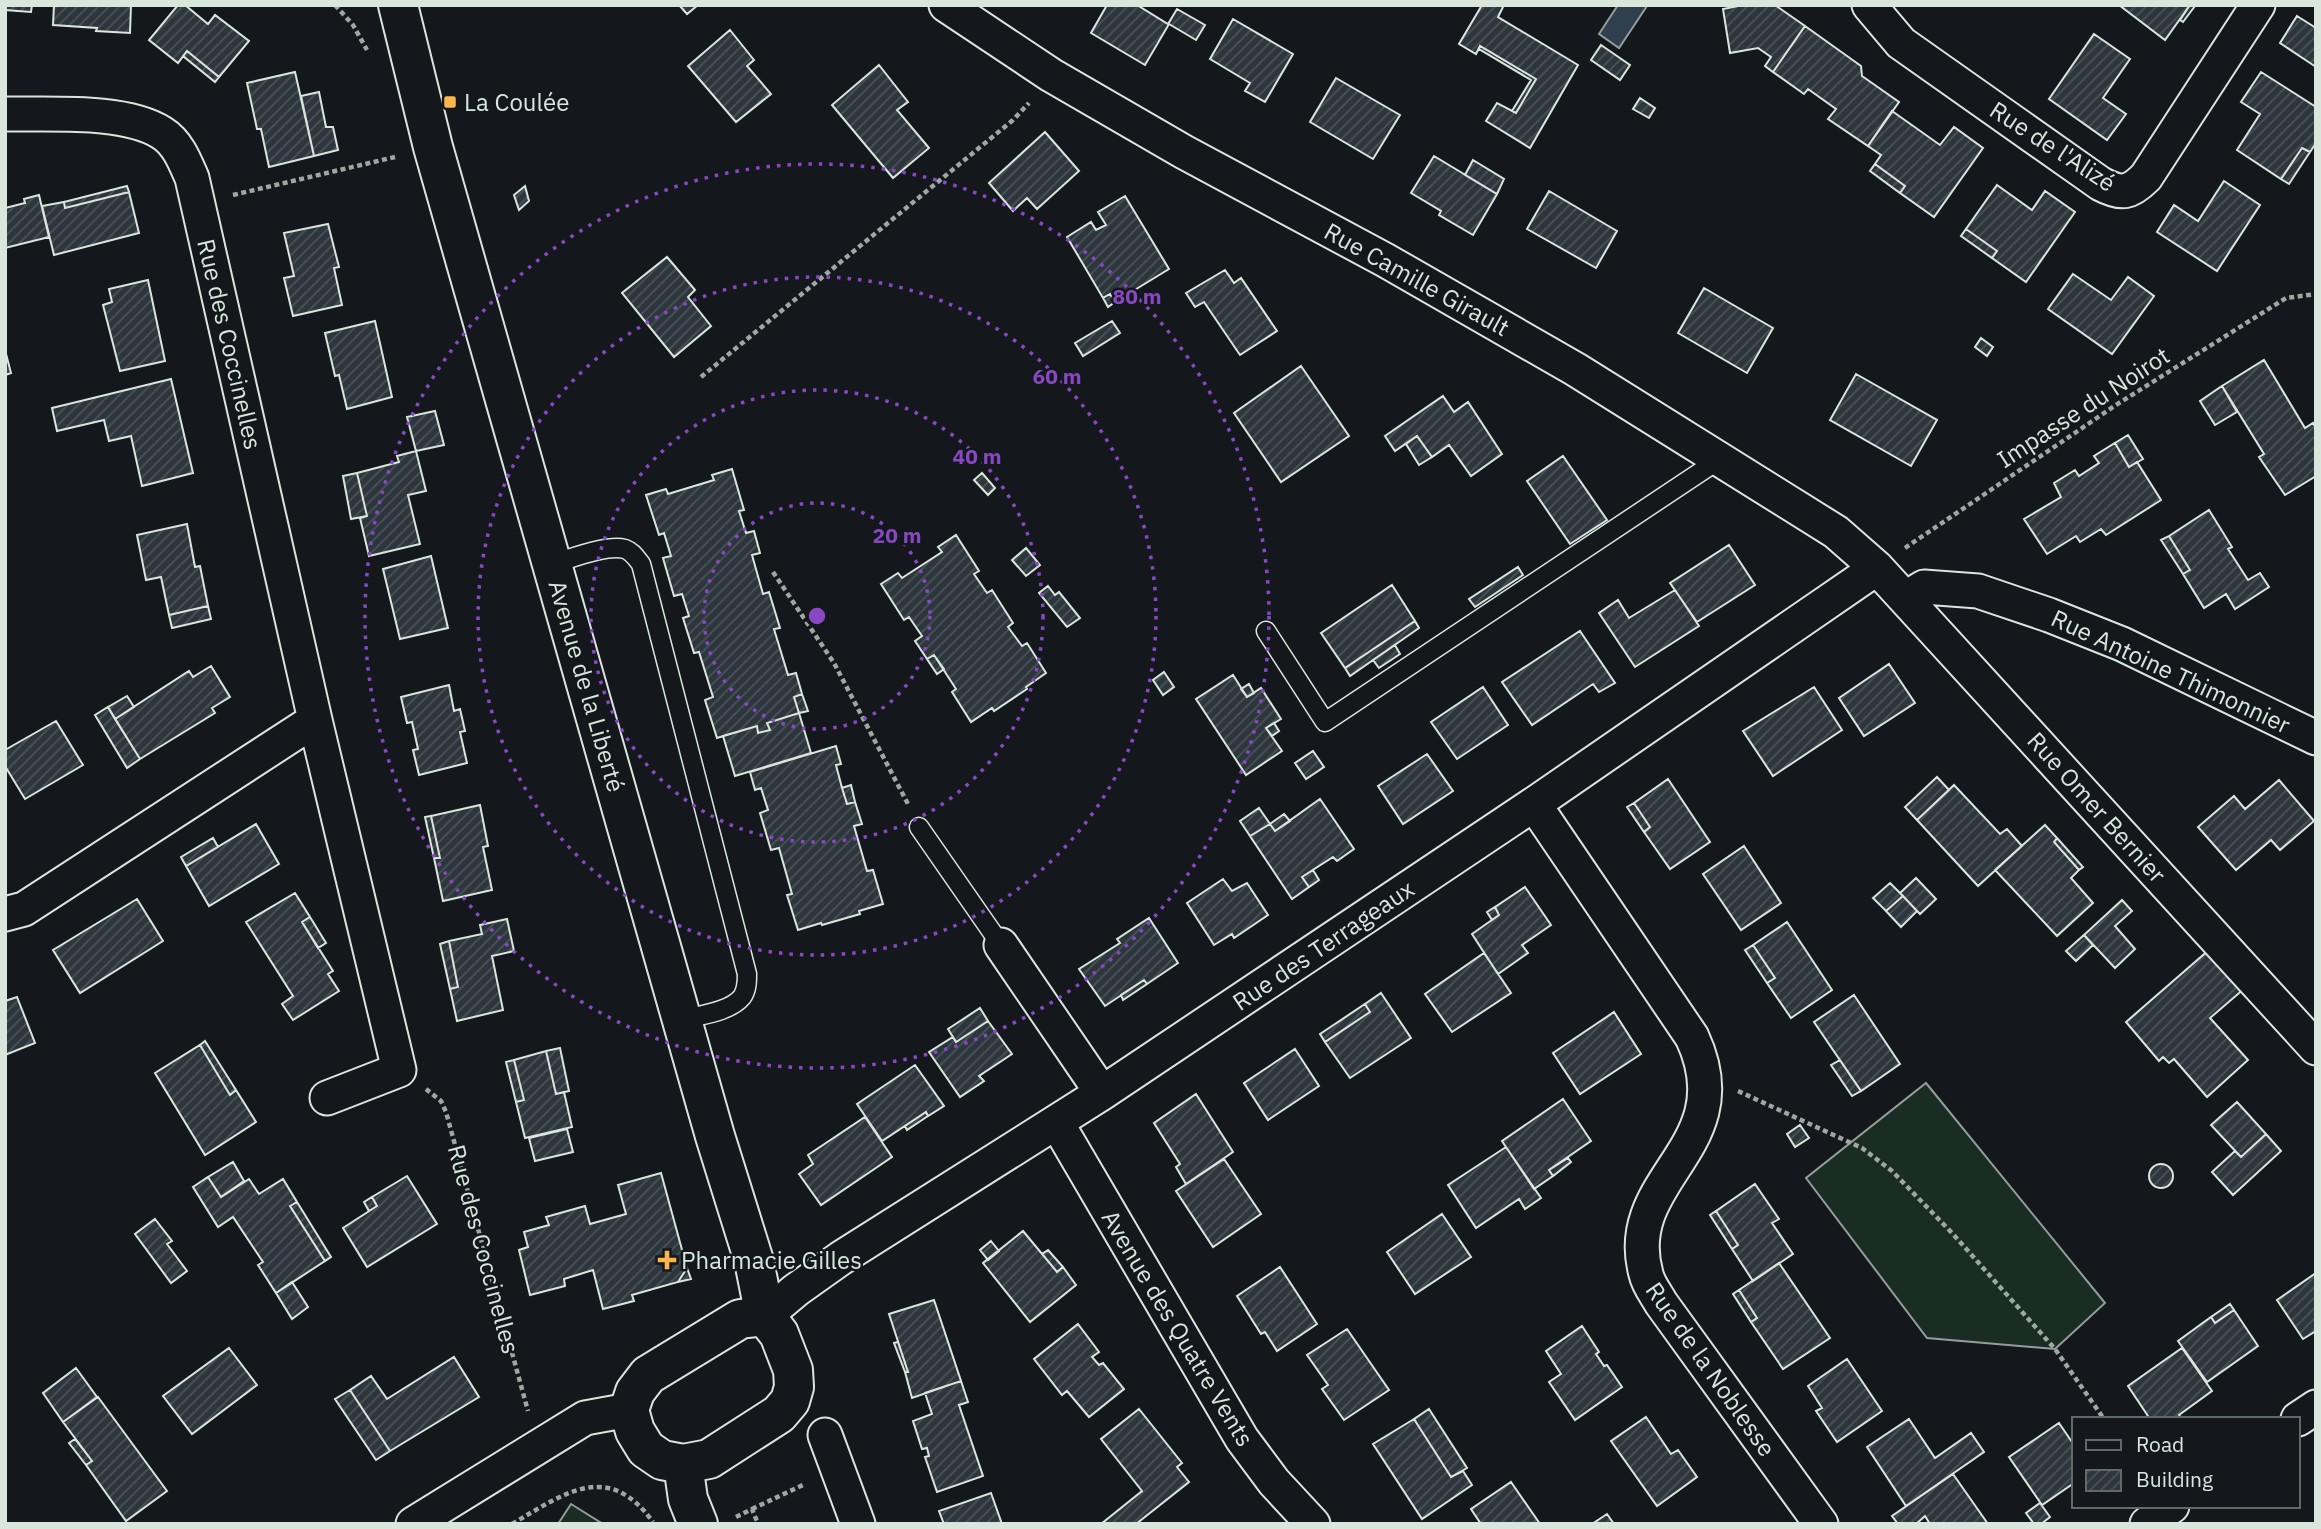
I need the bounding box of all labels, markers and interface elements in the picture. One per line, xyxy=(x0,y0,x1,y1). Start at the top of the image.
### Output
place label: La Coulée xyxy=(464,86,569,118)
street label: Rue de l'Alizé xyxy=(1984,93,2122,199)
marker: La Coulée xyxy=(442,94,458,110)
street label: Rue Camille Girault xyxy=(1319,215,1515,343)
street label: Rue des Coccinelles xyxy=(190,236,270,452)
text: 80 m xyxy=(1113,282,1161,310)
street label: Impasse du Noirot xyxy=(1991,339,2175,475)
text: 60 m xyxy=(1033,362,1081,390)
text: 40 m xyxy=(953,442,1001,470)
text: 20 m xyxy=(873,521,921,549)
street label: Avenue de la Liberté xyxy=(541,576,633,796)
street label: Rue Antoine Thimonnier xyxy=(2046,602,2296,741)
centre of rings xyxy=(805,604,829,628)
street label: Rue Omer Bernier xyxy=(2021,725,2173,889)
street label: Rue des Terrageaux xyxy=(1226,872,1420,1018)
street label: Rue des Coccinelles xyxy=(441,1141,527,1357)
street label: Avenue des Quatre Vents xyxy=(1095,1204,1261,1452)
place label: Pharmacie Gilles xyxy=(681,1244,862,1276)
marker: Pharmacie Gilles xyxy=(659,1252,675,1268)
street label: Rue de la Noblesse xyxy=(1639,1275,1783,1463)
legend xyxy=(2072,1417,2300,1508)
text: Road xyxy=(2136,1430,2184,1458)
text: Building xyxy=(2136,1465,2213,1493)

